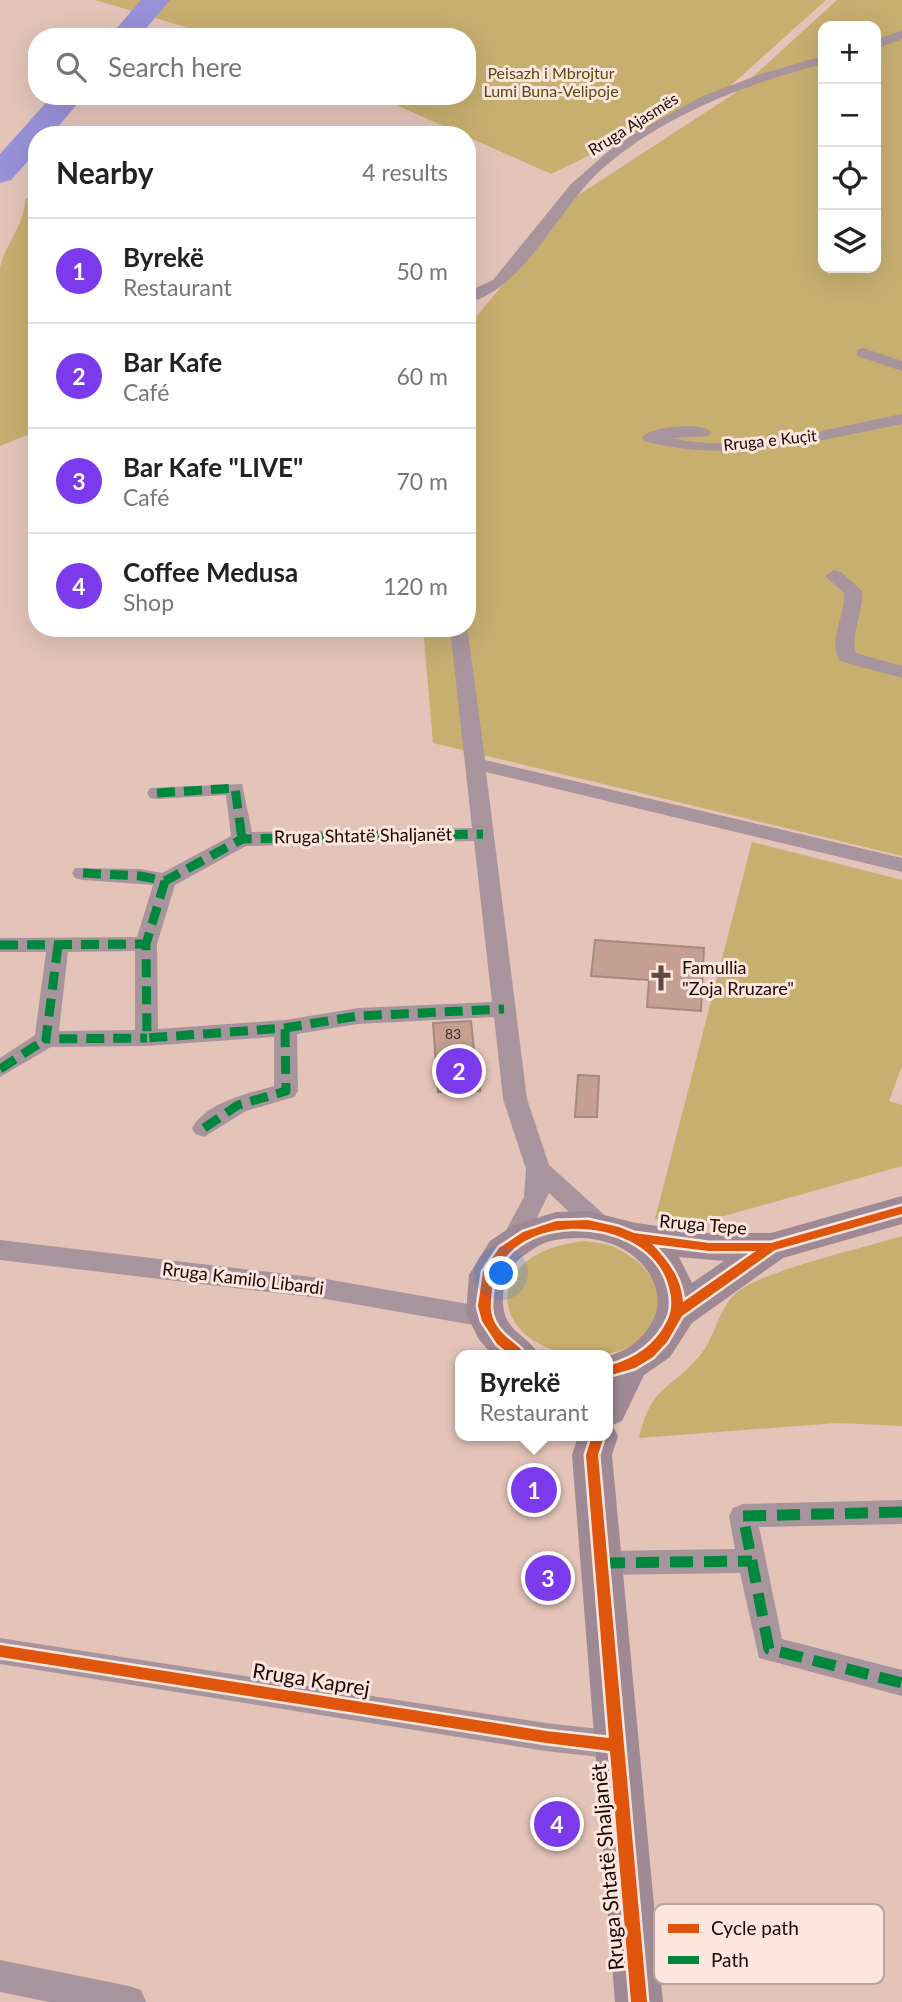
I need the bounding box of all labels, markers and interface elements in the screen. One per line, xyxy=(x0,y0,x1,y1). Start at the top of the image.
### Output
map controls xyxy=(818,21,881,273)
button: + xyxy=(818,21,881,84)
search box xyxy=(28,28,476,105)
icon: search xyxy=(52,48,90,86)
text: Search here xyxy=(108,51,242,83)
park label: Peisazh i Mbrojtur Lumi Buna-Velipoje xyxy=(483,63,619,100)
button: − xyxy=(818,84,881,147)
street label: Rruga Ajasmës xyxy=(584,88,681,159)
button: locate xyxy=(818,147,881,210)
text: Nearby xyxy=(56,154,154,190)
text: 4 results xyxy=(362,158,448,186)
button: layers xyxy=(818,210,881,273)
text: Byrekë xyxy=(123,241,204,273)
text: 1 xyxy=(72,257,86,285)
text: 50 m xyxy=(397,257,448,285)
text: Restaurant xyxy=(123,273,232,301)
text: Bar Kafe xyxy=(123,346,222,378)
text: 2 xyxy=(72,362,86,390)
text: 60 m xyxy=(397,362,448,390)
text: Café xyxy=(123,378,169,406)
street label: Rruga e Kuçit xyxy=(722,425,818,454)
text: Bar Kafe "LIVE" xyxy=(123,451,303,483)
text: 3 xyxy=(72,467,86,495)
text: 70 m xyxy=(397,467,448,495)
text: Café xyxy=(123,483,169,511)
text: Coffee Medusa xyxy=(123,556,298,588)
text: 4 xyxy=(72,572,86,600)
text: 120 m xyxy=(383,572,448,600)
text: Shop xyxy=(123,588,174,616)
street label: Rruga Shtatë Shaljanët xyxy=(274,822,453,848)
place label: Famullia "Zoja Rruzare" xyxy=(682,956,794,999)
church icon: Famullia "Zoja Rruzare" xyxy=(646,963,676,993)
house number: 83 xyxy=(445,1025,461,1042)
pin: 2 xyxy=(436,1045,482,1097)
street label: Rruga Tepe xyxy=(658,1209,748,1239)
your location xyxy=(484,1256,518,1290)
street label: Rruga Kamilo Libardi xyxy=(161,1257,325,1299)
popup xyxy=(455,1350,613,1441)
text: Byrekë xyxy=(480,1366,560,1398)
text: Restaurant xyxy=(480,1398,588,1426)
pin: 1 xyxy=(511,1464,557,1516)
pin: 3 xyxy=(525,1552,571,1604)
street label: Rruga Kaprej xyxy=(251,1657,372,1700)
street label: Rruga Shtatë Shaljanët xyxy=(585,1762,628,1972)
pin: 4 xyxy=(534,1798,580,1850)
legend xyxy=(654,1904,884,1984)
text: Cycle path xyxy=(711,1916,799,1939)
text: Path xyxy=(711,1948,749,1971)

